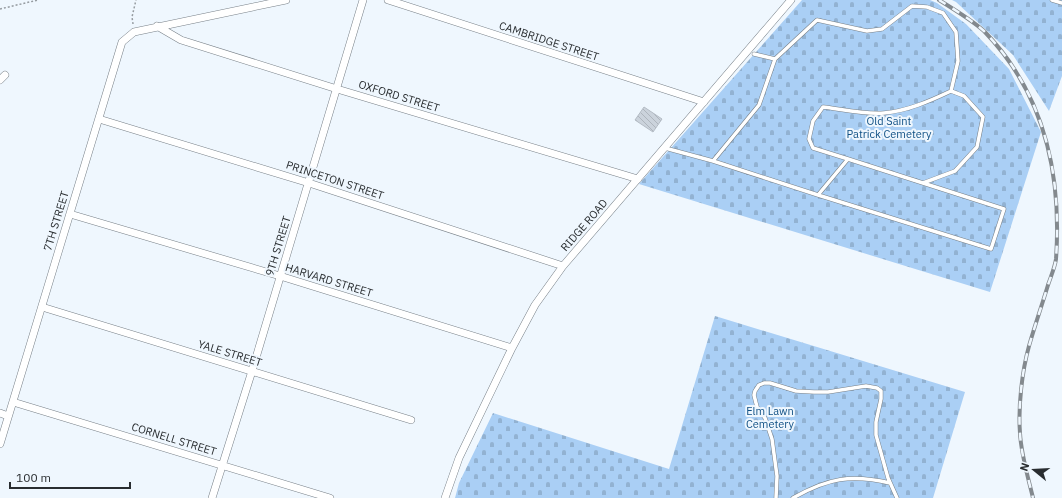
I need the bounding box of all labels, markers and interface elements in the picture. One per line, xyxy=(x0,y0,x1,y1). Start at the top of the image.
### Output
street label: CAMBRIDGE STREET xyxy=(497,18,601,64)
street label: OXFORD STREET xyxy=(357,77,442,115)
park label: Old Saint Patrick Cemetery xyxy=(846,114,932,141)
street label: PRINCETON STREET xyxy=(284,158,386,203)
street label: 7TH STREET xyxy=(40,189,72,253)
street label: RIDGE ROAD xyxy=(558,196,610,254)
street label: 9TH STREET xyxy=(262,214,294,278)
street label: HARVARD STREET xyxy=(284,260,375,300)
street label: YALE STREET xyxy=(196,337,264,370)
park label: Elm Lawn Cemetery xyxy=(746,404,795,431)
street label: CORNELL STREET xyxy=(130,419,219,459)
north arrow xyxy=(1014,450,1054,490)
text: N xyxy=(1017,461,1032,473)
scale bar xyxy=(10,464,130,490)
text: 100 m xyxy=(16,470,51,485)

